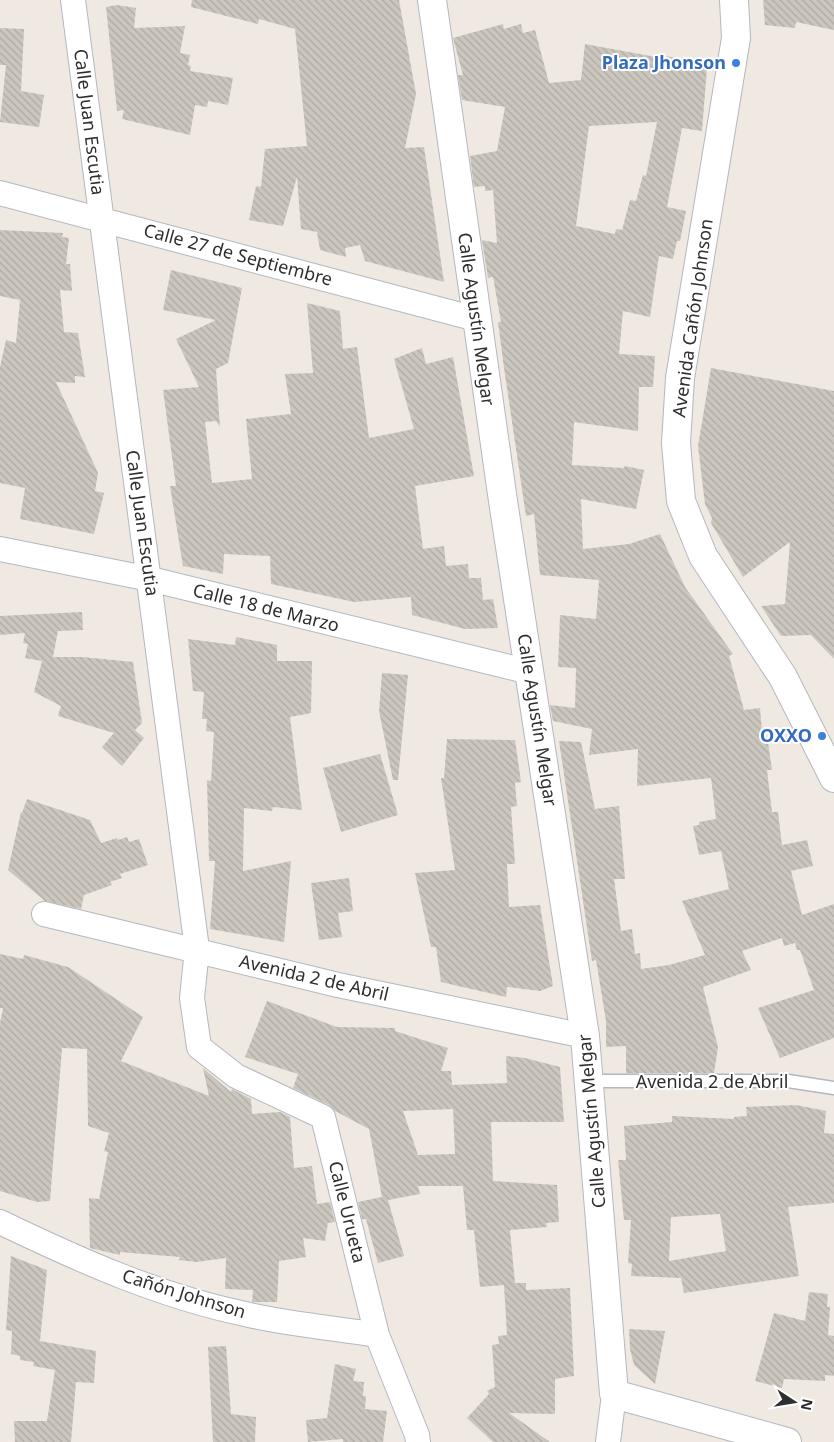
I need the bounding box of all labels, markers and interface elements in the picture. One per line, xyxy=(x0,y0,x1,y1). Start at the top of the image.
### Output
street label: Calle Juan Escutia xyxy=(69,47,111,196)
place label: Plaza Jhonson xyxy=(602,50,726,74)
marker: Plaza Jhonson xyxy=(730,57,742,69)
street label: Calle 27 de Septiembre xyxy=(141,217,335,291)
street label: Avenida Cañón Johnson xyxy=(666,217,718,419)
street label: Calle Agustín Melgar xyxy=(453,231,501,408)
street label: Calle Juan Escutia xyxy=(121,448,165,597)
street label: Calle 18 de Marzo xyxy=(191,577,342,637)
street label: Calle Agustín Melgar xyxy=(512,632,564,808)
place label: OXXO xyxy=(760,723,812,747)
marker: OXXO xyxy=(816,730,828,742)
street label: Avenida 2 de Abril xyxy=(237,948,391,1006)
street label: Calle Agustín Melgar xyxy=(571,1033,611,1209)
street label: Avenida 2 de Abril xyxy=(636,1069,788,1093)
street label: Calle Urueta xyxy=(324,1158,372,1265)
street label: Cañón Johnson xyxy=(120,1263,249,1323)
north arrow xyxy=(769,1377,819,1427)
text: N xyxy=(797,1397,818,1412)

